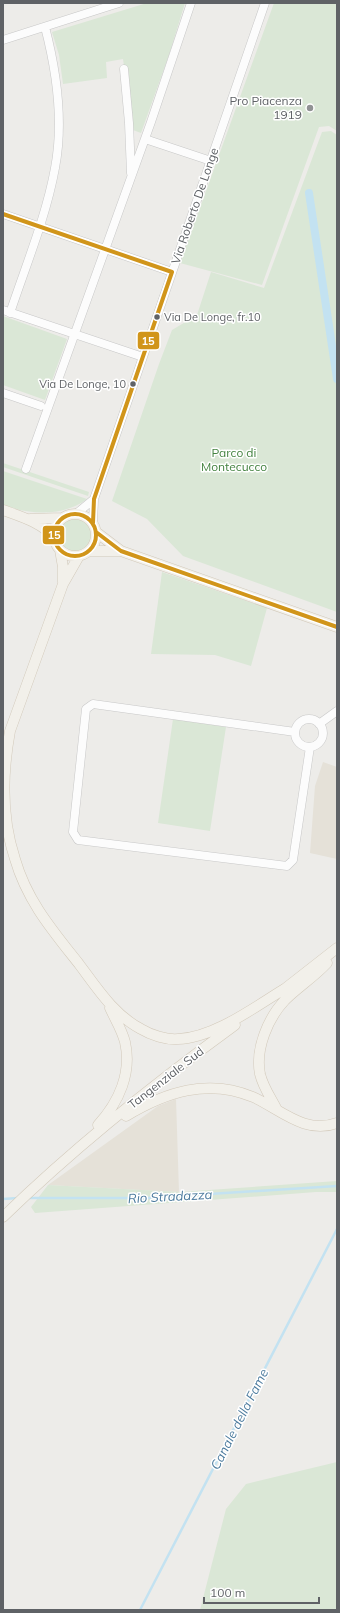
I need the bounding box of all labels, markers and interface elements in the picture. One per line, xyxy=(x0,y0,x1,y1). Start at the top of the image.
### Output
place label: Pro Piacenza 1919 xyxy=(229,93,302,122)
marker: Pro Piacenza 1919 xyxy=(305,103,315,113)
street label: Via Roberto De Longe xyxy=(168,146,221,266)
place label: Via De Longe, fr.10 xyxy=(164,310,261,324)
marker: Via De Longe, fr.10 xyxy=(152,312,162,322)
line badge: 15 xyxy=(137,331,160,350)
text: 15 xyxy=(141,334,155,348)
place label: Via De Longe, 10 xyxy=(39,377,126,391)
marker: Via De Longe, 10 xyxy=(128,379,138,389)
park label: Parco di Montecucco xyxy=(201,445,267,474)
line badge: 15 xyxy=(42,525,65,545)
text: 15 xyxy=(47,528,61,542)
street label: Tangenziale Sud xyxy=(125,1043,206,1112)
water label: Rio Stradazza xyxy=(127,1186,213,1206)
water label: Canale della Fame xyxy=(207,1366,271,1472)
scale bar xyxy=(204,1579,319,1605)
text: 100 m xyxy=(210,1585,245,1600)

